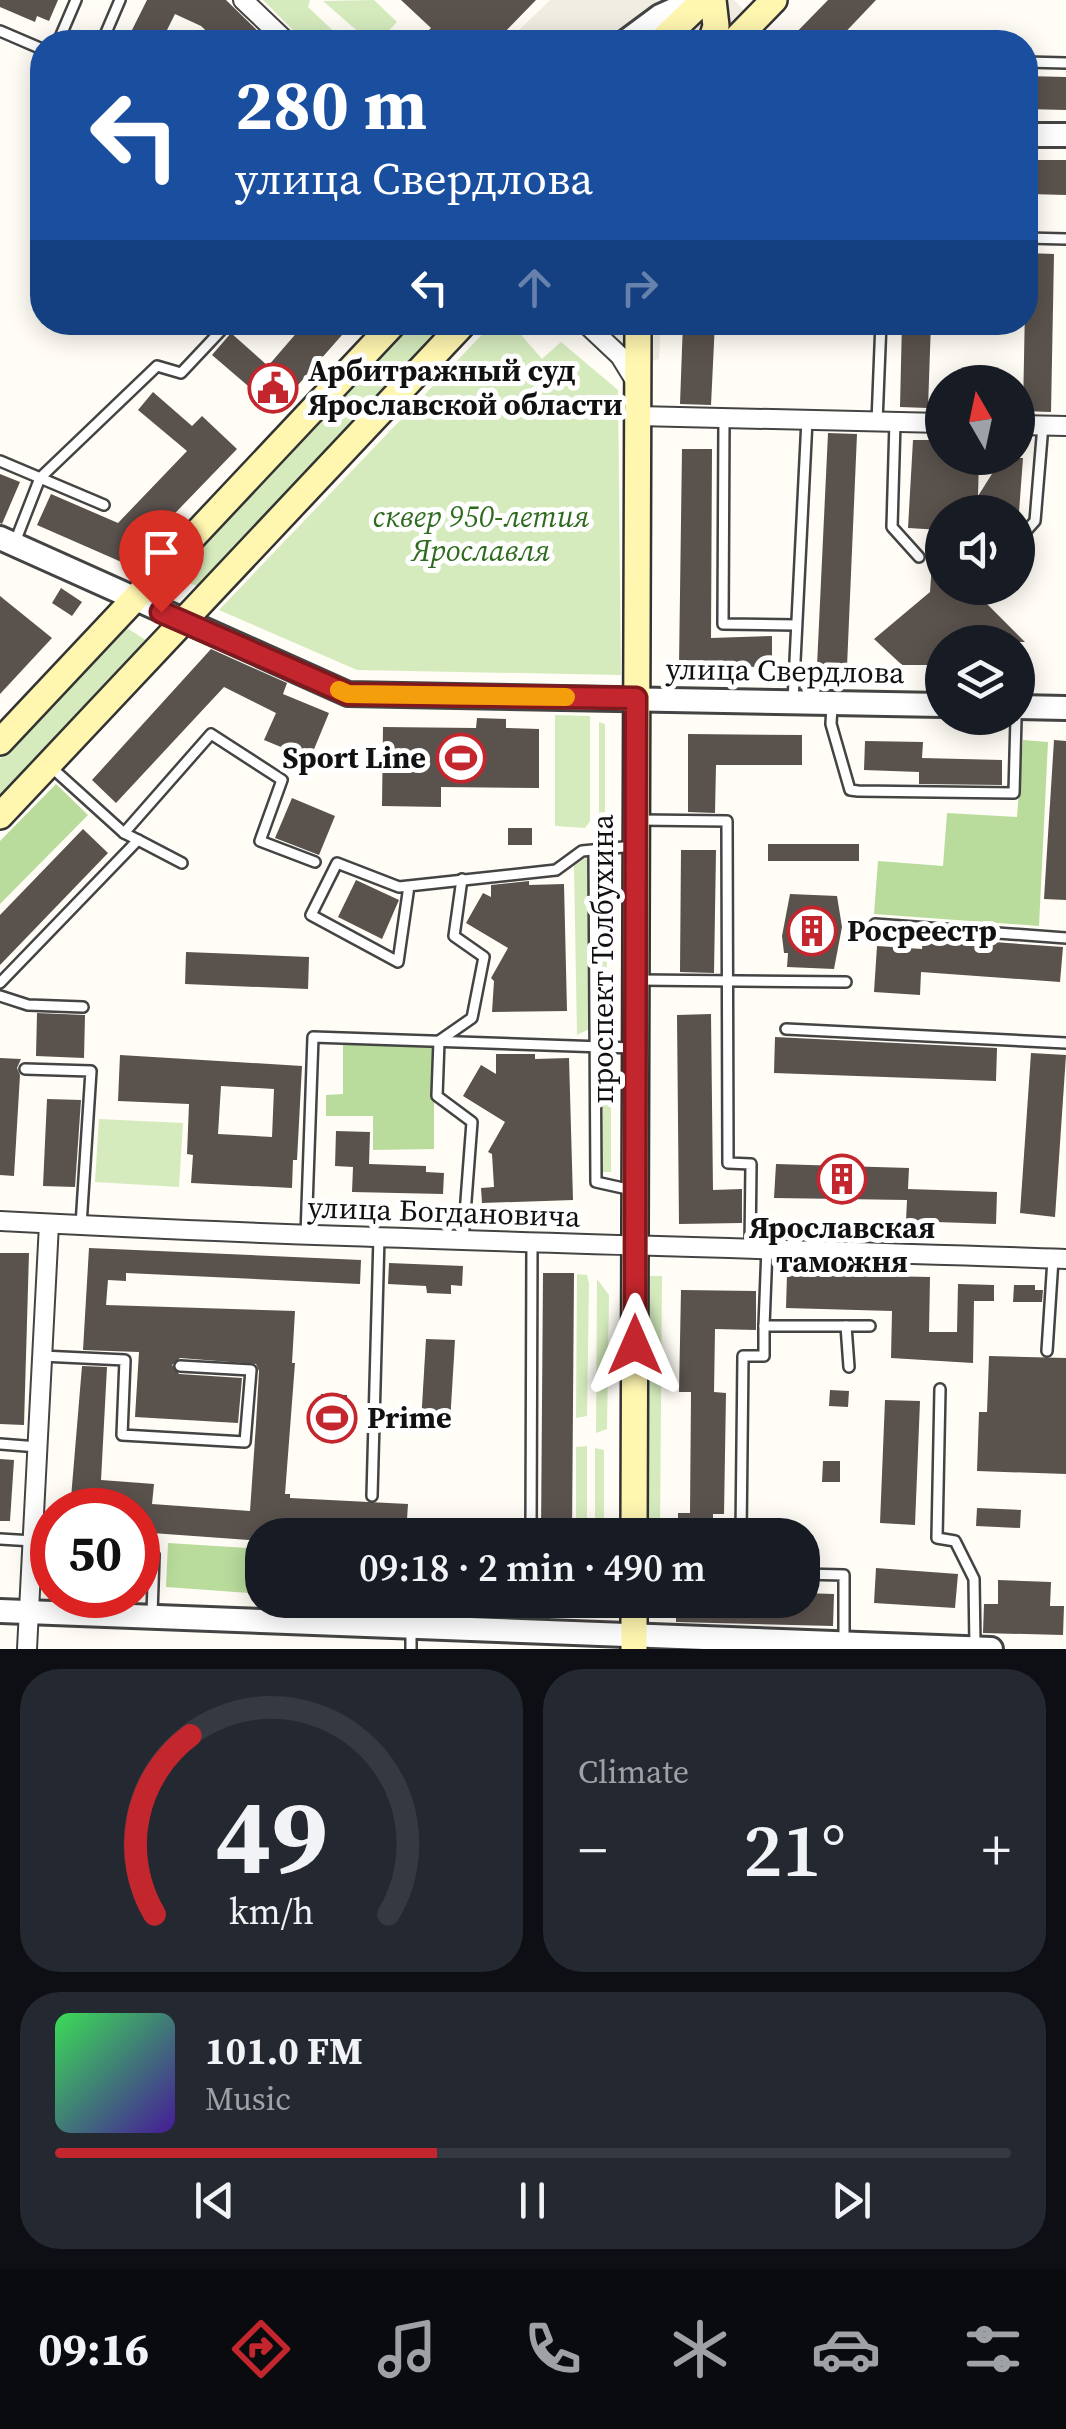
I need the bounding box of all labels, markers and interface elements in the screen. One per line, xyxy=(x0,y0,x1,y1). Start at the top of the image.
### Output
text: 280 m xyxy=(235,56,427,152)
icon: left xyxy=(70,70,200,200)
text: улица Свердлова xyxy=(235,147,593,209)
icon: left xyxy=(402,260,457,315)
icon: ahead xyxy=(507,260,562,315)
icon: right xyxy=(612,260,667,315)
place label: Арбитражный суд Ярославской области xyxy=(308,350,623,425)
public building icon: Арбитражный суд Ярославской области xyxy=(247,362,299,414)
north arrow xyxy=(925,365,1035,475)
map controls xyxy=(925,365,1035,735)
button: sound xyxy=(925,495,1035,605)
park label: сквер 950-летия Ярославля xyxy=(373,496,589,571)
pin xyxy=(119,510,204,613)
icon: arrive xyxy=(134,525,189,580)
button: layers xyxy=(925,625,1035,735)
street label: улица Свердлова xyxy=(665,648,905,693)
sports icon: Sport Line xyxy=(435,732,487,784)
place label: Sport Line xyxy=(282,737,426,778)
street label: проспект Толбухина xyxy=(582,814,623,1104)
building icon: Росреестр xyxy=(786,905,838,957)
place label: Росреестр xyxy=(847,910,997,951)
building icon: Ярославская таможня xyxy=(816,1153,868,1205)
street label: улица Богдановича xyxy=(307,1186,582,1237)
place label: Ярославская таможня xyxy=(749,1207,935,1282)
position arrow xyxy=(583,1293,687,1397)
sports icon: Prime xyxy=(306,1392,358,1444)
place label: Prime xyxy=(367,1397,452,1438)
speed limit sign: 50 xyxy=(30,1488,160,1618)
text: 09:18 · 2 min · 490 m xyxy=(359,1542,706,1594)
text: Climate xyxy=(578,1750,689,1794)
text: 49 xyxy=(215,1764,328,1907)
text: 21° xyxy=(743,1798,846,1901)
text: − xyxy=(578,1812,607,1887)
text: + xyxy=(982,1812,1011,1887)
text: km/h xyxy=(229,1887,314,1936)
text: 101.0 FM xyxy=(205,2025,363,2077)
text: Music xyxy=(205,2077,291,2121)
icon: previous xyxy=(187,2173,242,2228)
icon: pause xyxy=(505,2173,560,2228)
icon: next xyxy=(824,2173,879,2228)
icon: directions xyxy=(226,2314,296,2384)
icon: music xyxy=(372,2314,442,2384)
icon: phone xyxy=(518,2314,588,2384)
icon: climate xyxy=(665,2314,735,2384)
icon: car xyxy=(811,2314,881,2384)
icon: filters xyxy=(958,2314,1028,2384)
text: 09:16 xyxy=(38,2318,149,2380)

